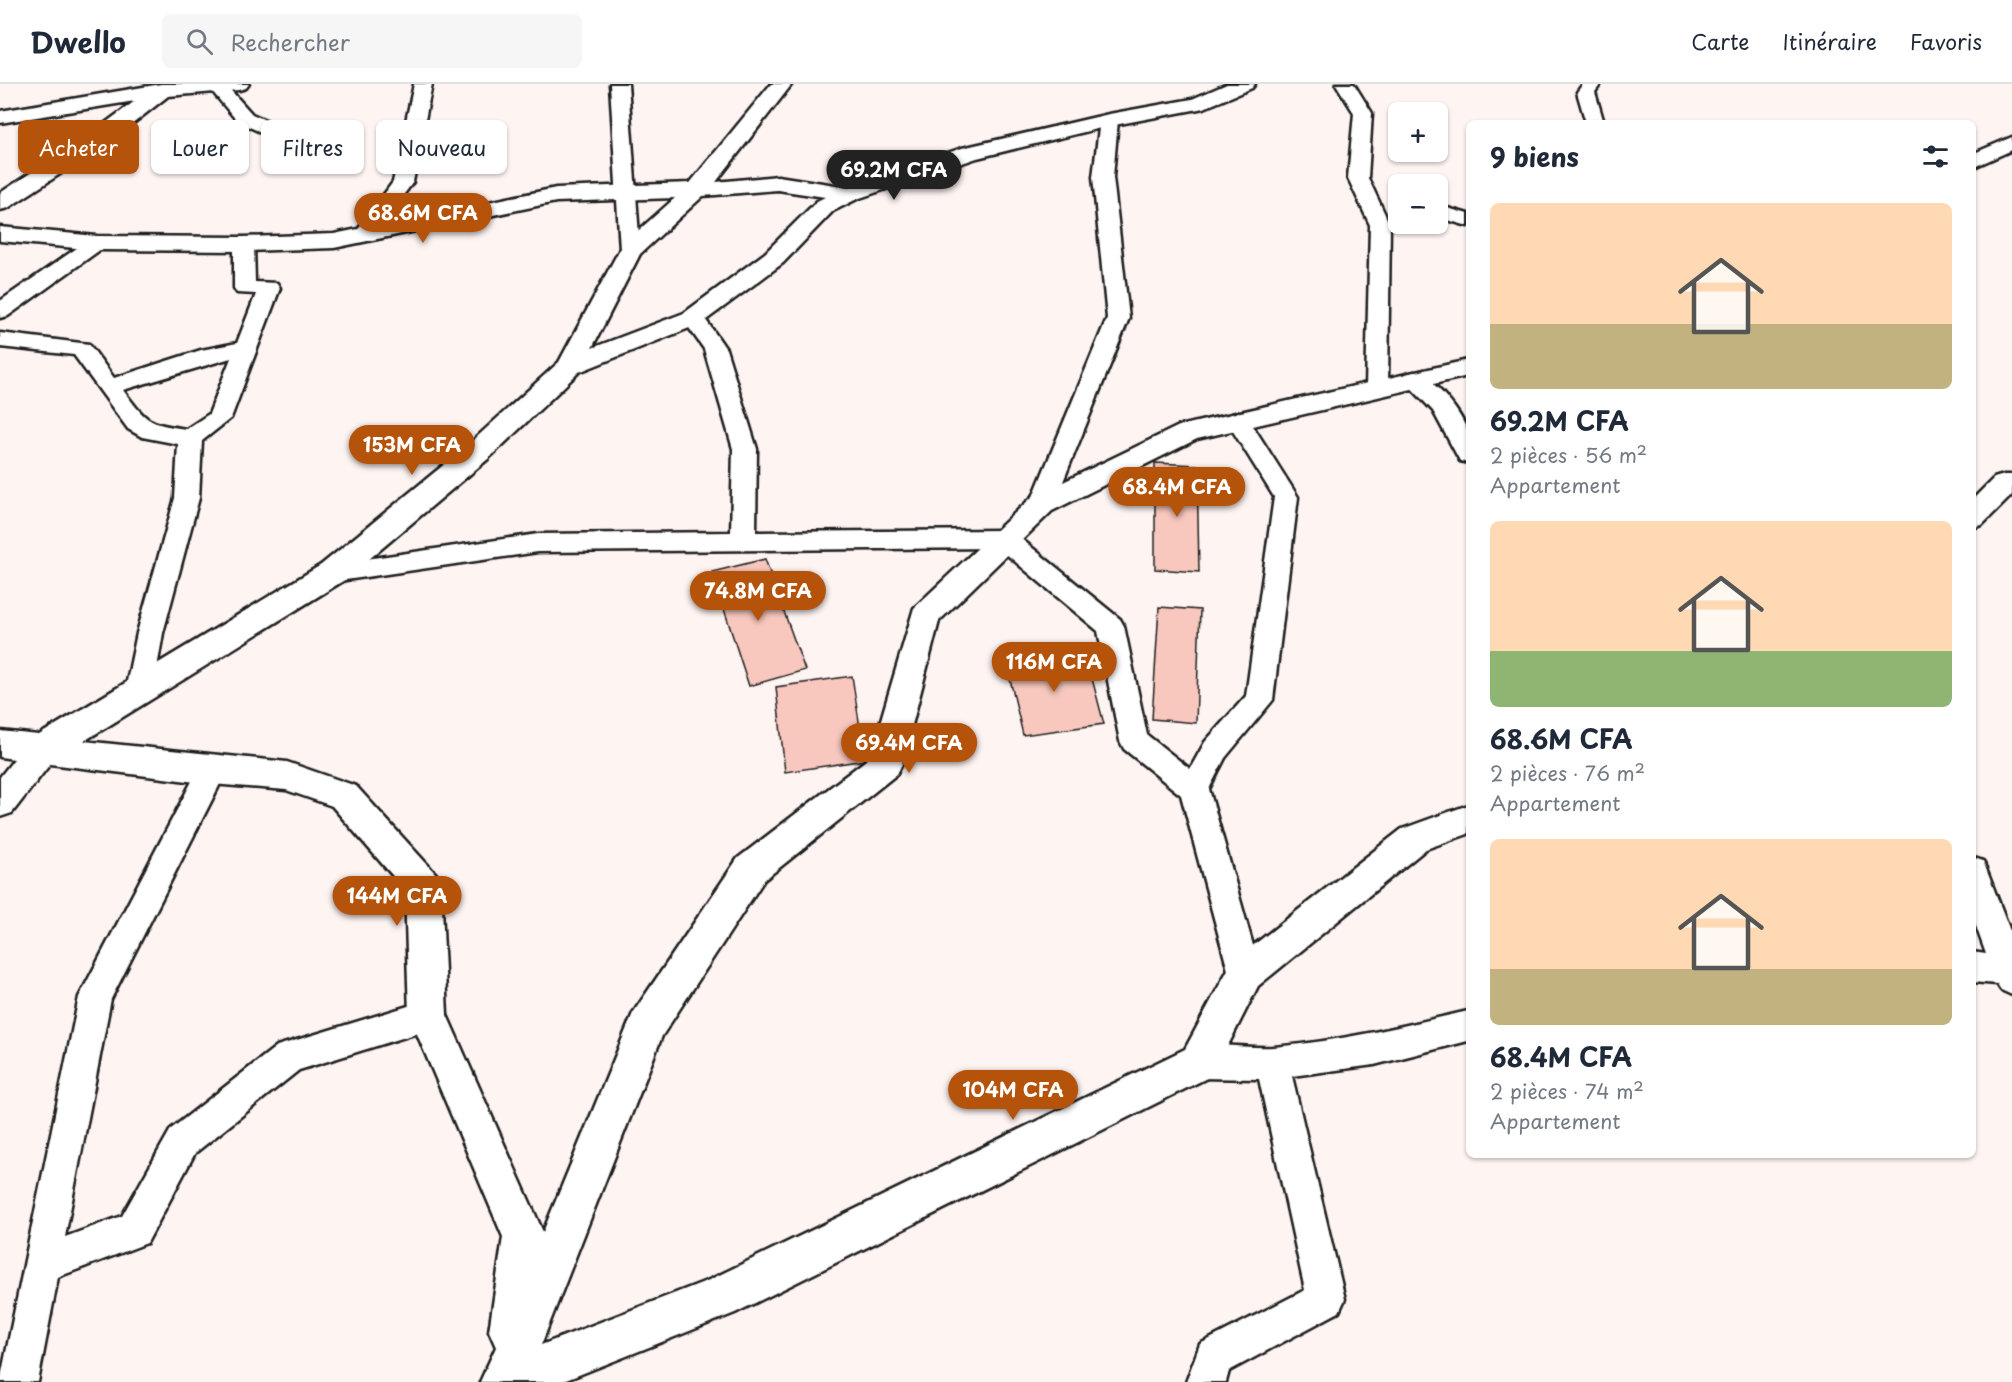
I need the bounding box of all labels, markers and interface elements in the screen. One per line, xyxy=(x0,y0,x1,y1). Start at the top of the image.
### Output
search box xyxy=(162,14,582,68)
text: Dwello xyxy=(30,20,126,63)
icon: search xyxy=(183,25,216,58)
text: Rechercher xyxy=(231,25,350,58)
text: Carte xyxy=(1691,25,1750,57)
text: Itinéraire xyxy=(1783,25,1877,57)
text: Favoris xyxy=(1910,25,1982,57)
map controls xyxy=(1388,102,1448,234)
button: + xyxy=(1388,102,1448,162)
chip: Acheter xyxy=(18,120,139,174)
chip: Louer xyxy=(151,120,249,174)
chip: Filtres xyxy=(261,120,364,174)
chip: Nouveau xyxy=(376,120,507,174)
text: 9 biens xyxy=(1490,137,1579,176)
icon: filters xyxy=(1919,140,1952,173)
pin: 69.2M CFA xyxy=(825,150,963,201)
text: 69.2M CFA xyxy=(841,154,947,184)
button: − xyxy=(1388,174,1448,234)
pin: 68.6M CFA xyxy=(354,193,492,244)
text: 68.6M CFA xyxy=(368,197,478,227)
icon: home xyxy=(1667,242,1775,350)
text: 69.2M CFA xyxy=(1490,401,1629,440)
pin: 153M CFA xyxy=(350,425,474,476)
text: 153M CFA xyxy=(363,429,461,459)
text: 2 pièces · 56 m² xyxy=(1490,440,1647,470)
pin: 68.4M CFA xyxy=(1108,467,1246,518)
text: Appartement xyxy=(1490,470,1620,500)
text: 68.4M CFA xyxy=(1122,471,1232,501)
icon: home xyxy=(1667,560,1775,668)
pin: 74.8M CFA xyxy=(689,571,827,622)
text: 74.8M CFA xyxy=(704,575,812,605)
pin: 116M CFA xyxy=(992,642,1116,693)
text: 116M CFA xyxy=(1006,646,1102,676)
text: 68.6M CFA xyxy=(1490,719,1633,758)
pin: 69.4M CFA xyxy=(840,723,978,774)
text: 69.4M CFA xyxy=(855,727,963,757)
text: 2 pièces · 76 m² xyxy=(1490,758,1645,788)
text: Appartement xyxy=(1490,788,1620,818)
pin: 144M CFA xyxy=(335,876,459,927)
icon: home xyxy=(1667,878,1775,986)
text: 144M CFA xyxy=(347,880,447,910)
text: 68.4M CFA xyxy=(1490,1037,1632,1076)
pin: 104M CFA xyxy=(951,1070,1075,1121)
text: 104M CFA xyxy=(962,1074,1064,1104)
text: 2 pièces · 74 m² xyxy=(1490,1076,1644,1106)
text: Appartement xyxy=(1490,1106,1620,1136)

